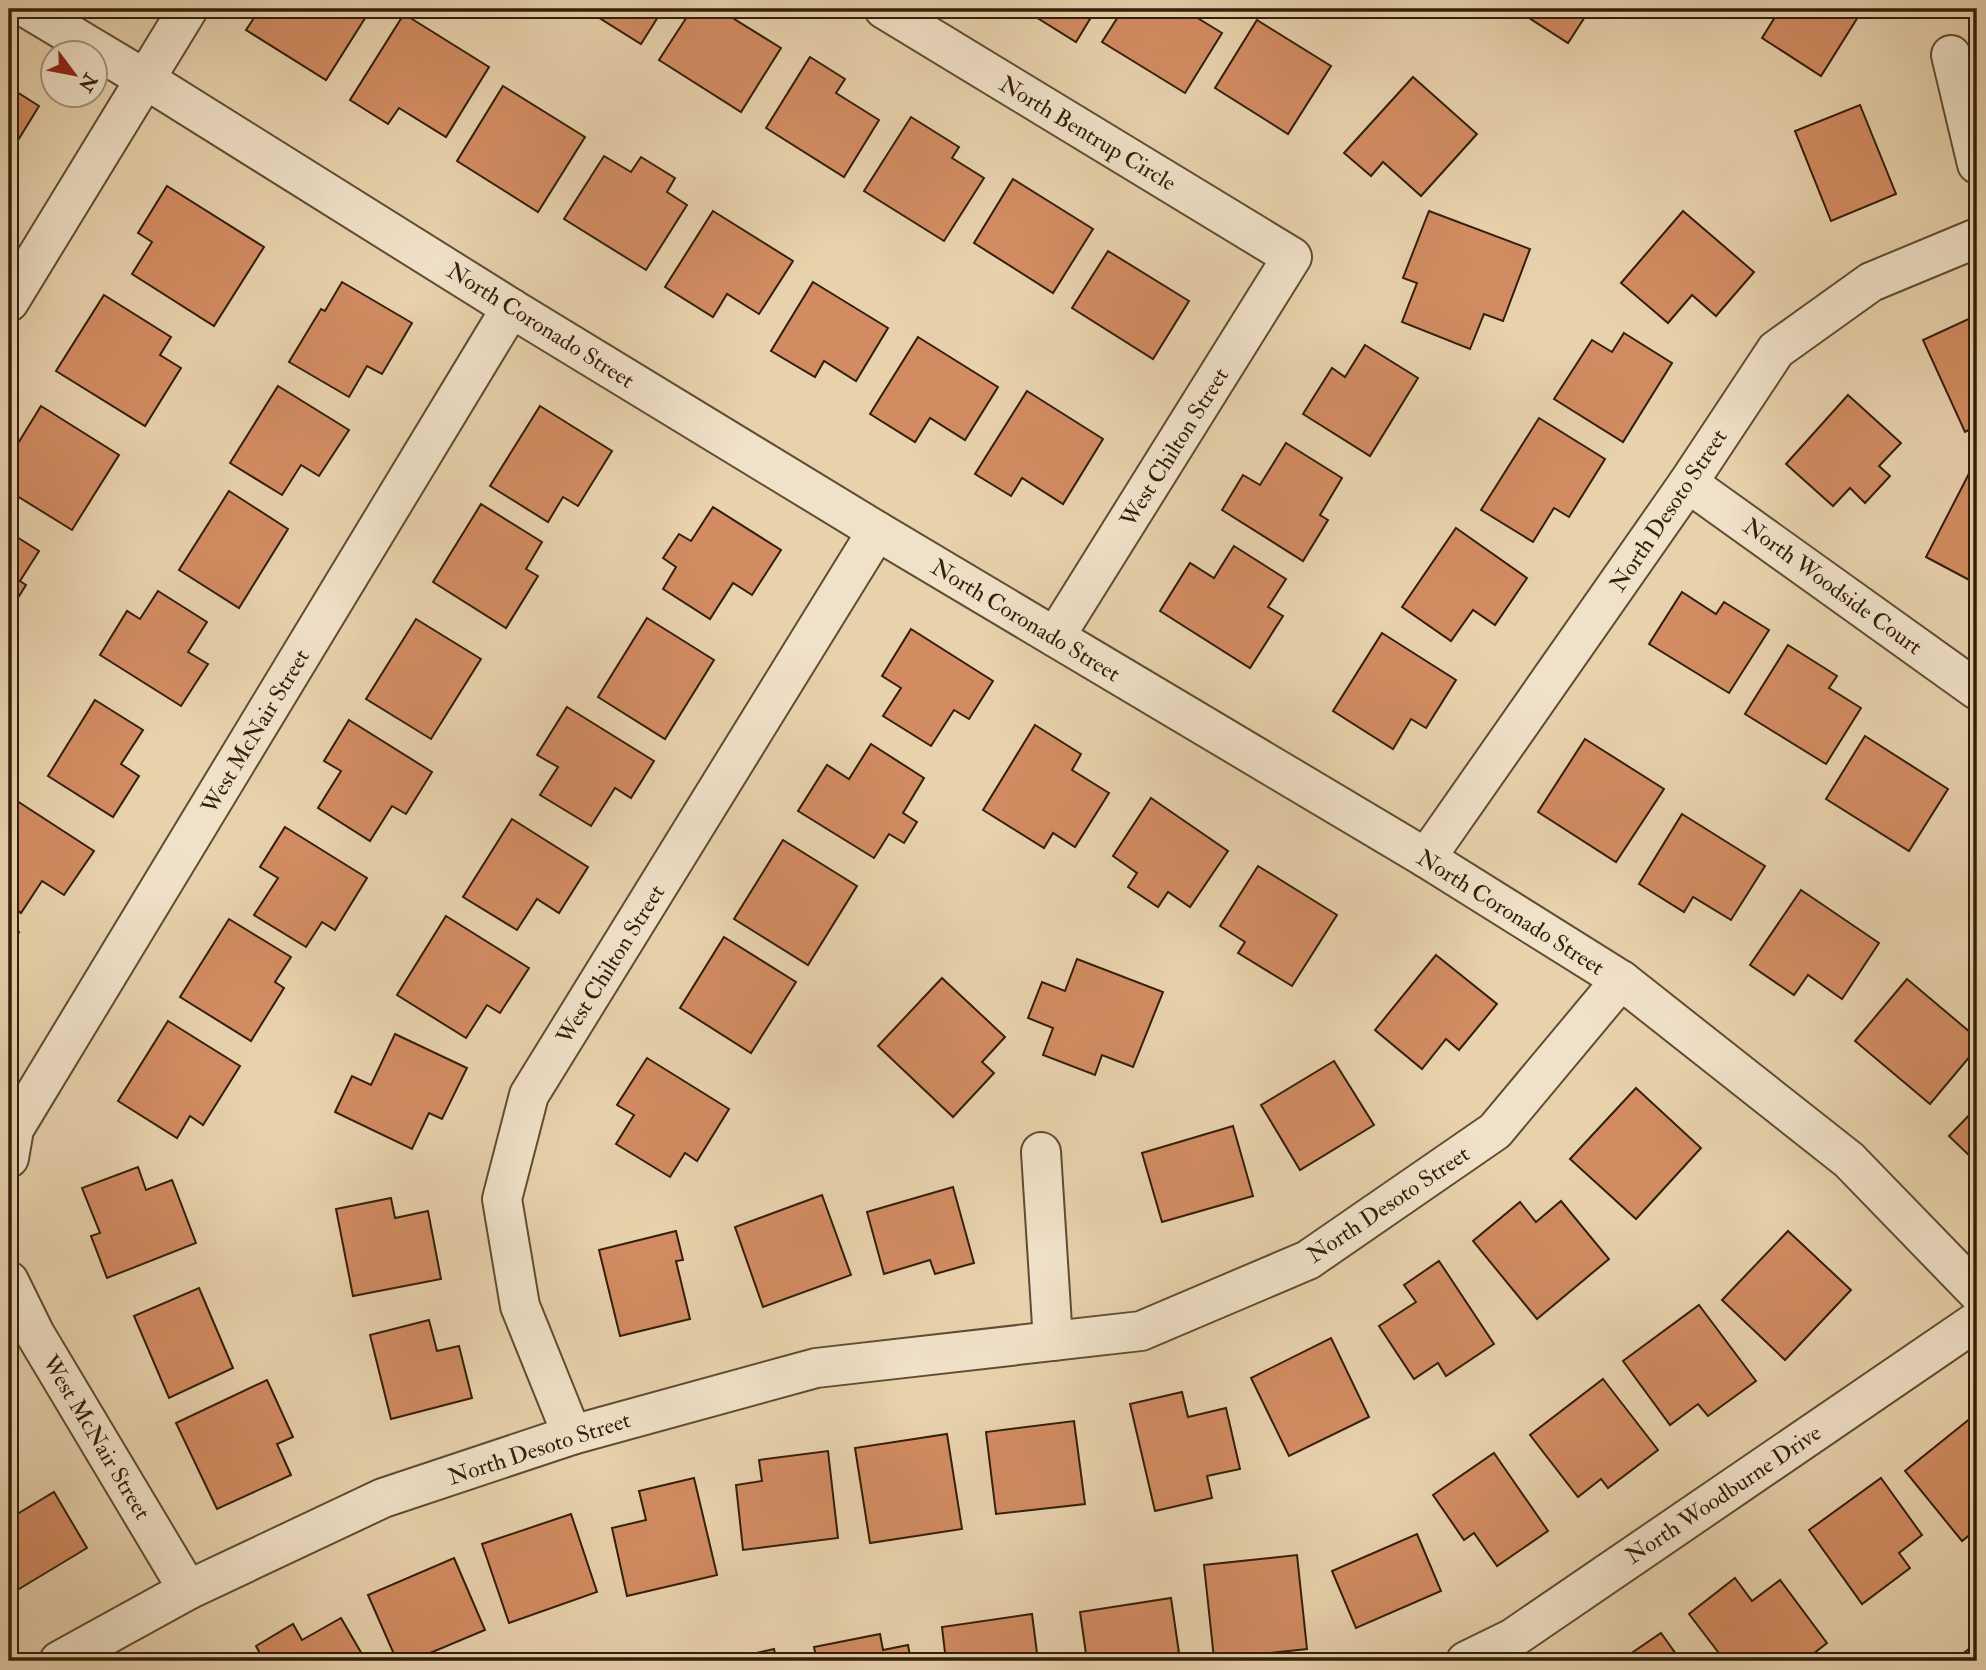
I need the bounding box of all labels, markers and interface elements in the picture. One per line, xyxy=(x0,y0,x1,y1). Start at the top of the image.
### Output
north arrow xyxy=(38,38,108,108)
text: N xyxy=(72,68,103,97)
street label: North Bentrup Circle xyxy=(994,69,1182,199)
street label: North Coronado Street xyxy=(442,256,640,395)
street label: West Chilton Street xyxy=(1113,362,1235,533)
street label: North Desoto Street xyxy=(1603,423,1734,597)
street label: North Woodside Court xyxy=(1737,512,1928,661)
street label: North Coronado Street xyxy=(926,552,1126,688)
street label: West McNair Street xyxy=(194,644,316,820)
street label: North Coronado Street xyxy=(1412,843,1610,982)
street label: West Chilton Street xyxy=(549,879,671,1050)
street label: North Desoto Street xyxy=(1301,1139,1475,1270)
street label: West McNair Street xyxy=(36,1349,157,1525)
street label: North Desoto Street xyxy=(444,1405,634,1492)
street label: North Woodburne Drive xyxy=(1620,1418,1827,1571)

